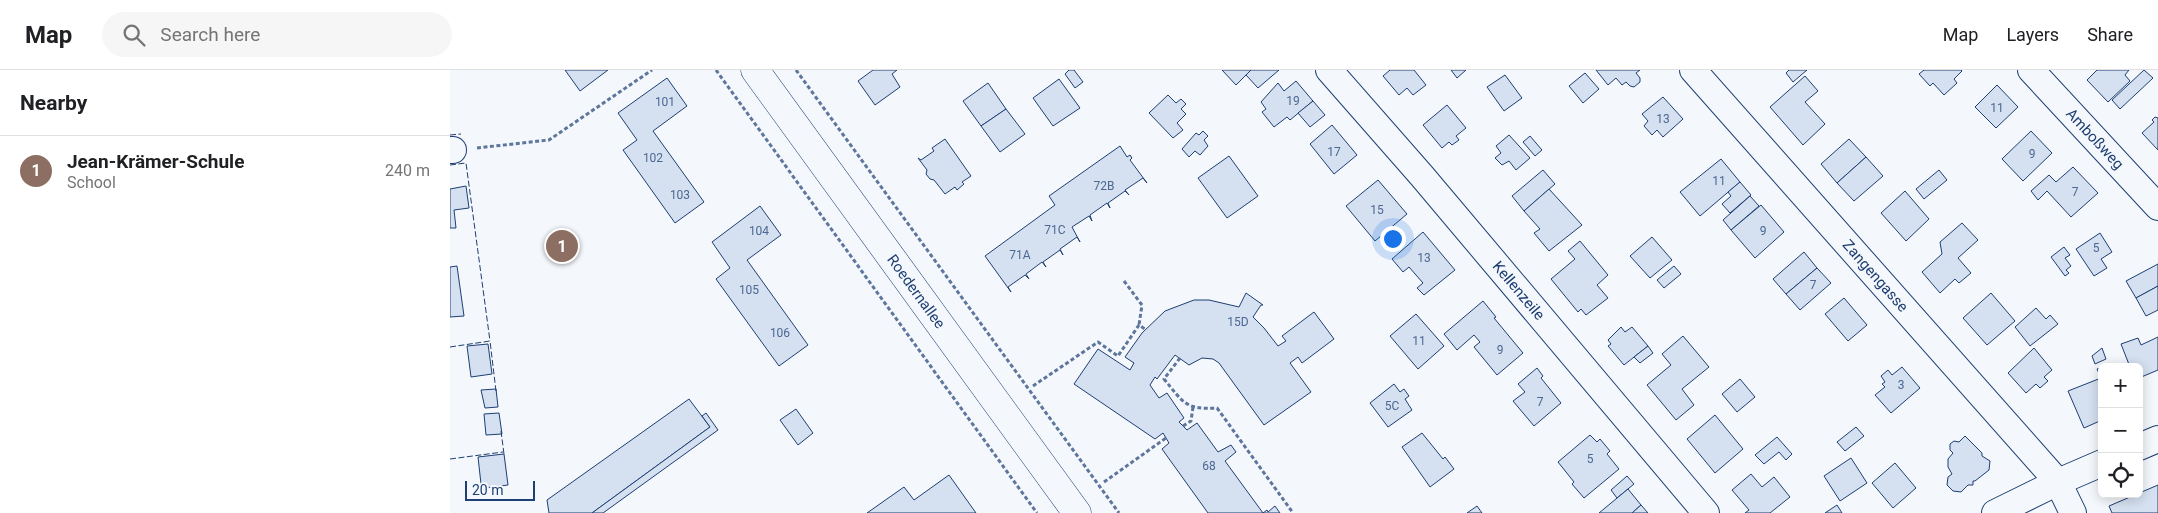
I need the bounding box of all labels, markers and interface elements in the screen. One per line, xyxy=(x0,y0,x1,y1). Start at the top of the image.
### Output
search box xyxy=(102,12,452,57)
text: Map xyxy=(25,21,72,49)
icon: search xyxy=(120,21,148,49)
text: Search here xyxy=(160,23,260,46)
text: Map xyxy=(1943,24,1978,45)
text: Layers xyxy=(2006,24,2059,45)
text: Share xyxy=(2087,24,2133,45)
text: Nearby xyxy=(20,91,87,115)
house number: 19 xyxy=(1286,94,1300,108)
house number: 101 xyxy=(655,95,675,109)
house number: 11 xyxy=(1990,101,2004,115)
street label: Amboßweg xyxy=(2062,105,2128,173)
house number: 13 xyxy=(1656,112,1670,126)
house number: 17 xyxy=(1327,145,1341,159)
house number: 9 xyxy=(2029,147,2035,161)
text: Jean-Krämer-Schule xyxy=(67,150,244,173)
house number: 102 xyxy=(643,151,663,165)
text: 1 xyxy=(31,161,41,180)
text: 240 m xyxy=(385,161,430,180)
text: School xyxy=(67,173,116,192)
house number: 11 xyxy=(1712,174,1726,188)
house number: 72B xyxy=(1094,179,1114,193)
house number: 7 xyxy=(2072,185,2079,199)
house number: 103 xyxy=(670,188,690,202)
house number: 15 xyxy=(1370,203,1384,217)
house number: 71C xyxy=(1044,223,1066,237)
house number: 104 xyxy=(749,224,769,238)
house number: 9 xyxy=(1760,224,1766,238)
your location xyxy=(1380,226,1406,252)
pin: 1 xyxy=(546,227,578,265)
street label: Zangengasse xyxy=(1839,236,1912,316)
house number: 5 xyxy=(2093,241,2100,255)
house number: 71A xyxy=(1009,248,1031,262)
street label: Roedernallee xyxy=(883,251,949,332)
house number: 13 xyxy=(1417,251,1431,265)
street label: Kellenzeile xyxy=(1489,258,1549,324)
house number: 7 xyxy=(1810,278,1817,292)
house number: 105 xyxy=(739,283,759,297)
house number: 15D xyxy=(1227,315,1249,329)
house number: 106 xyxy=(770,326,790,340)
house number: 11 xyxy=(1412,334,1426,348)
house number: 9 xyxy=(1497,343,1503,357)
map controls xyxy=(2098,363,2143,498)
button: + xyxy=(2098,363,2143,408)
house number: 3 xyxy=(1898,378,1904,392)
house number: 7 xyxy=(1537,395,1544,409)
house number: 5C xyxy=(1385,399,1399,413)
button: − xyxy=(2098,408,2143,453)
house number: 5 xyxy=(1587,452,1594,466)
button: locate xyxy=(2098,453,2143,498)
house number: 68 xyxy=(1202,459,1216,473)
scale bar xyxy=(465,478,535,501)
text: 20 m xyxy=(472,482,504,498)

